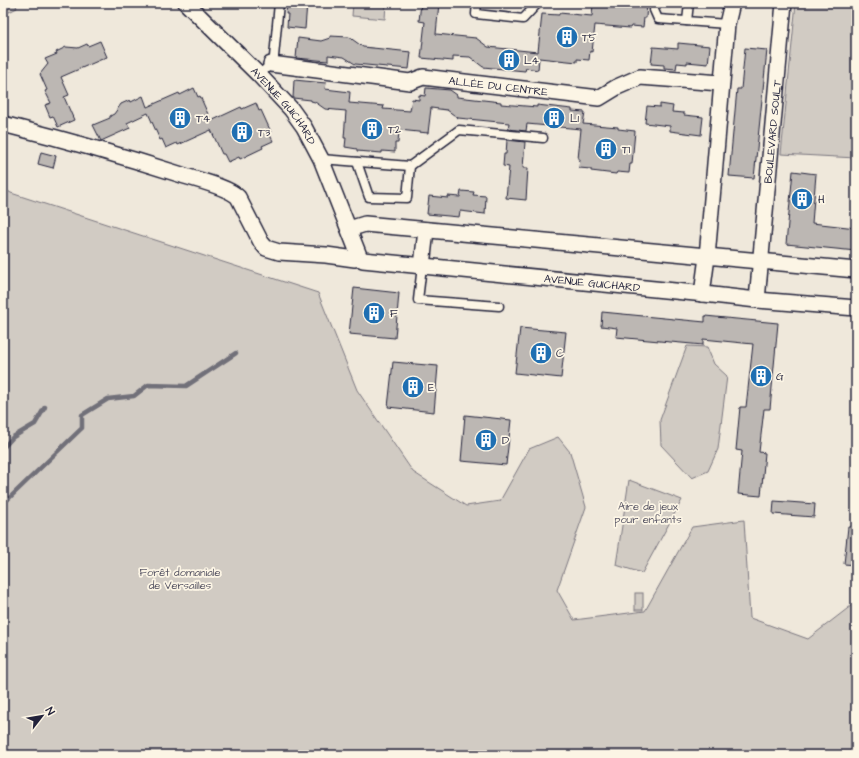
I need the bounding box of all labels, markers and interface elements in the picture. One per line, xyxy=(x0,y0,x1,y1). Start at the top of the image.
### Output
building icon: T5 xyxy=(554,24,580,50)
place label: T5 xyxy=(582,30,597,45)
building icon: L4 xyxy=(496,47,522,73)
place label: L4 xyxy=(524,53,540,68)
street label: AVENUE GUICHARD xyxy=(247,64,319,147)
street label: ALLÉE DU CENTRE xyxy=(448,73,549,100)
street label: BOULEVARD SOULT xyxy=(761,79,785,184)
building icon: T4 xyxy=(167,105,193,131)
building icon: L1 xyxy=(541,105,567,131)
place label: T4 xyxy=(196,111,211,126)
place label: L1 xyxy=(570,111,580,126)
building icon: T2 xyxy=(359,116,385,142)
building icon: T3 xyxy=(229,119,255,145)
place label: T2 xyxy=(388,122,402,137)
place label: T3 xyxy=(258,125,271,140)
building icon: T1 xyxy=(593,136,619,162)
place label: T1 xyxy=(622,142,631,157)
building icon: H xyxy=(789,186,815,212)
place label: H xyxy=(818,192,825,207)
street label: AVENUE GUICHARD xyxy=(543,271,641,296)
building icon: F xyxy=(361,300,387,326)
place label: F xyxy=(390,306,398,321)
building icon: C xyxy=(528,340,554,366)
place label: C xyxy=(556,346,564,361)
building icon: G xyxy=(748,363,774,389)
place label: G xyxy=(776,369,784,384)
building icon: E xyxy=(400,374,426,400)
place label: E xyxy=(428,380,435,395)
building icon: D xyxy=(473,427,499,453)
place label: D xyxy=(502,433,509,448)
park label: Aire de jeux pour enfants xyxy=(614,499,682,527)
park label: Forêt domaniale de Versailles xyxy=(139,565,221,593)
north arrow xyxy=(22,696,62,736)
text: N xyxy=(42,704,58,718)

